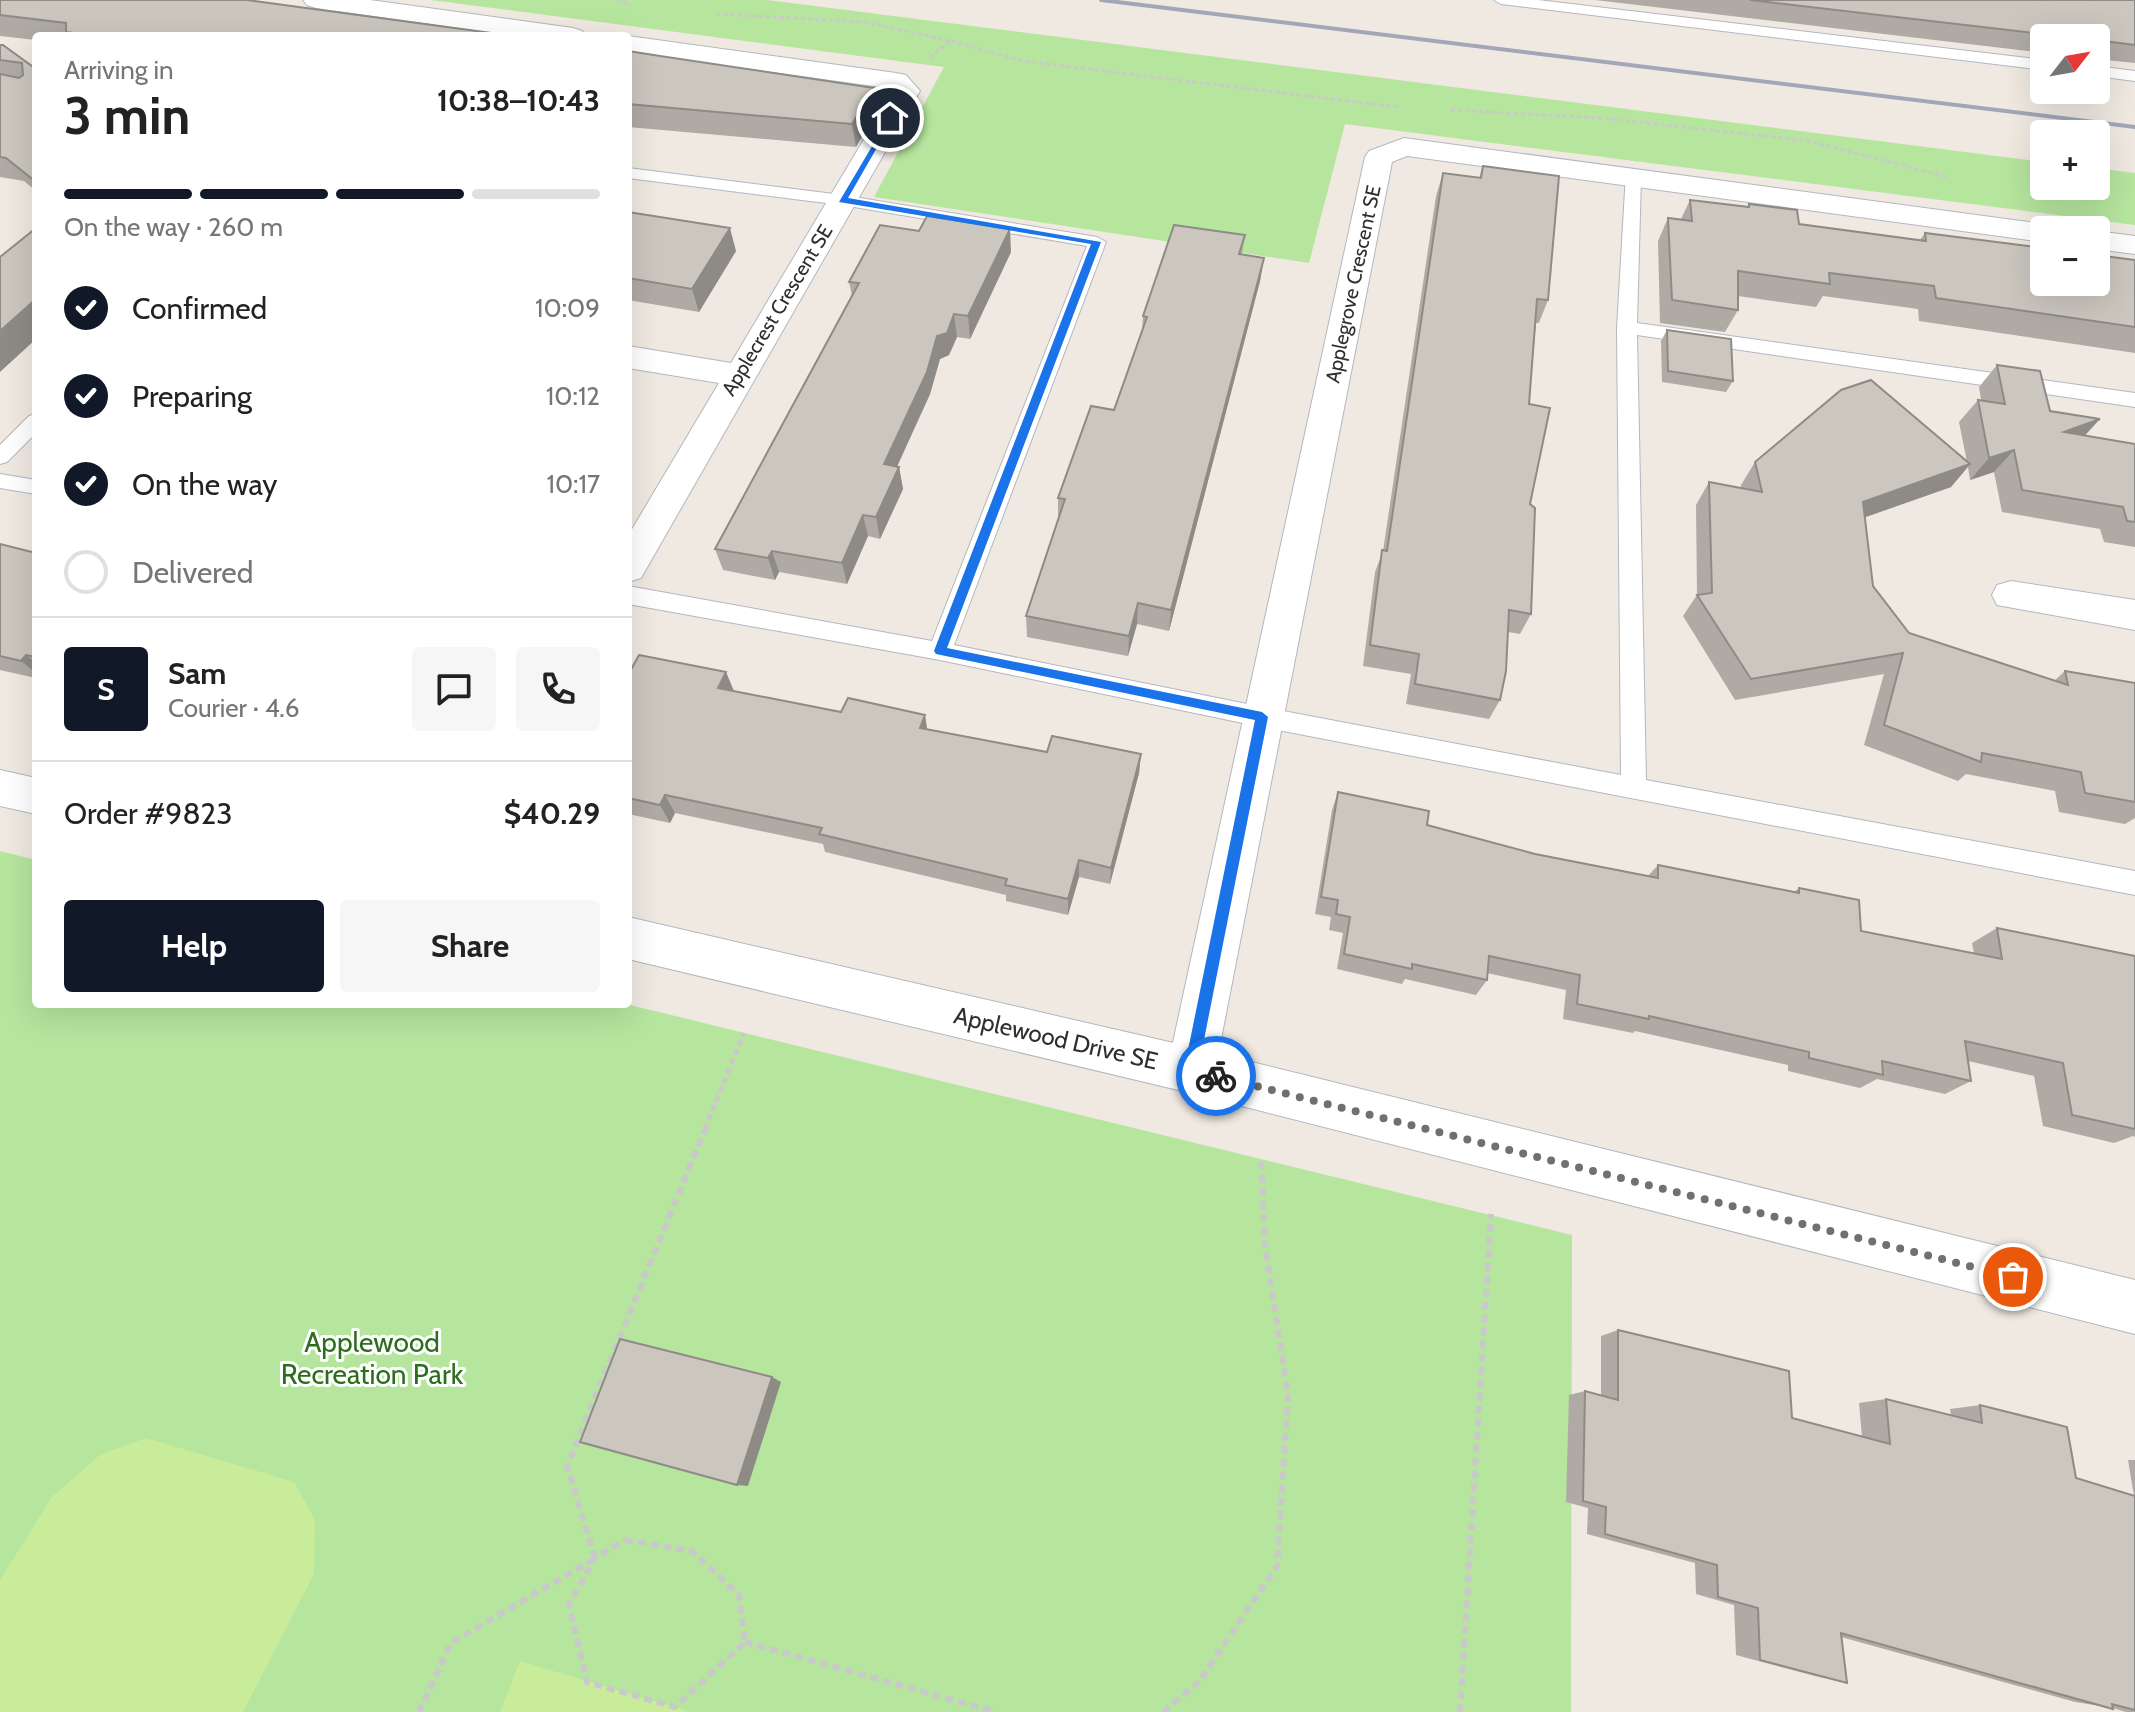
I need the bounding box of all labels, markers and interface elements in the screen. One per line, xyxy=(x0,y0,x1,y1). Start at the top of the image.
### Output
north arrow xyxy=(2030,24,2110,104)
map controls xyxy=(2030,24,2110,296)
text: Arriving in xyxy=(64,54,174,86)
text: 10:38–10:43 xyxy=(437,82,600,119)
text: 3 min xyxy=(64,84,190,147)
pin xyxy=(856,84,924,152)
icon: home xyxy=(868,96,912,140)
button: + xyxy=(2030,120,2110,200)
street label: Applegrove Crescent SE xyxy=(1320,183,1386,385)
text: On the way · 260 m xyxy=(64,211,283,243)
button: − xyxy=(2030,216,2110,296)
street label: Applecrest Crescent SE xyxy=(716,220,838,400)
icon: check xyxy=(64,286,108,330)
text: Confirmed xyxy=(132,290,267,327)
text: 10:09 xyxy=(535,292,600,324)
icon: check xyxy=(64,374,108,418)
text: Preparing xyxy=(132,378,252,415)
text: 10:12 xyxy=(546,380,600,412)
icon: check xyxy=(64,462,108,506)
text: On the way xyxy=(132,466,277,503)
text: 10:17 xyxy=(546,468,600,500)
text: Delivered xyxy=(132,554,253,591)
button: chat xyxy=(412,647,496,731)
button: phone xyxy=(516,647,600,731)
text: Sam xyxy=(168,655,226,692)
text: S xyxy=(97,671,115,708)
text: Courier · 4.6 xyxy=(168,692,300,724)
text: Order #9823 xyxy=(64,795,233,832)
text: $40.29 xyxy=(504,795,600,832)
button: Help xyxy=(64,900,324,992)
button: Share xyxy=(340,900,600,992)
street label: Applewood Drive SE xyxy=(951,1000,1161,1076)
courier xyxy=(1176,1036,1256,1116)
icon: bike xyxy=(1194,1054,1238,1098)
pin xyxy=(1979,1243,2047,1311)
icon: bag xyxy=(1991,1255,2035,1299)
park label: Applewood Recreation Park xyxy=(281,1325,464,1391)

